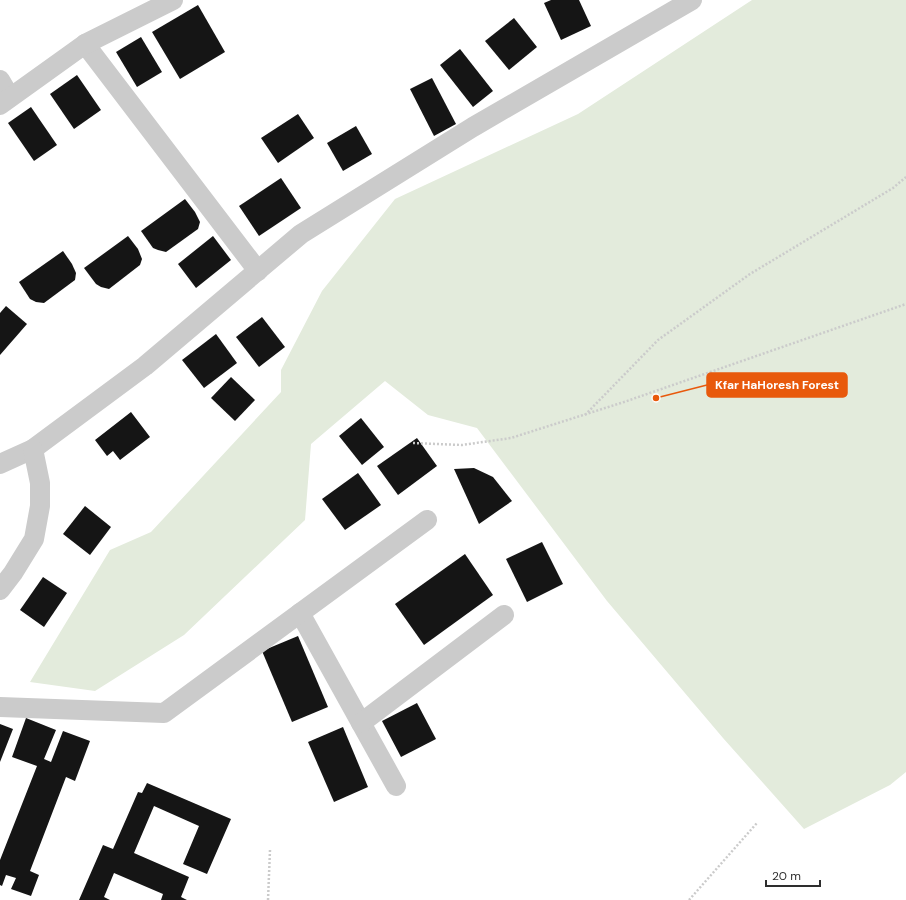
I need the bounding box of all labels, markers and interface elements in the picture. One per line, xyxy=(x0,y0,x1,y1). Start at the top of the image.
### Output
callout: Kfar HaHoresh Forest xyxy=(707,373,847,397)
text: Kfar HaHoresh Forest xyxy=(715,377,839,393)
scale bar xyxy=(766,862,820,888)
text: 20 m xyxy=(772,868,801,884)

